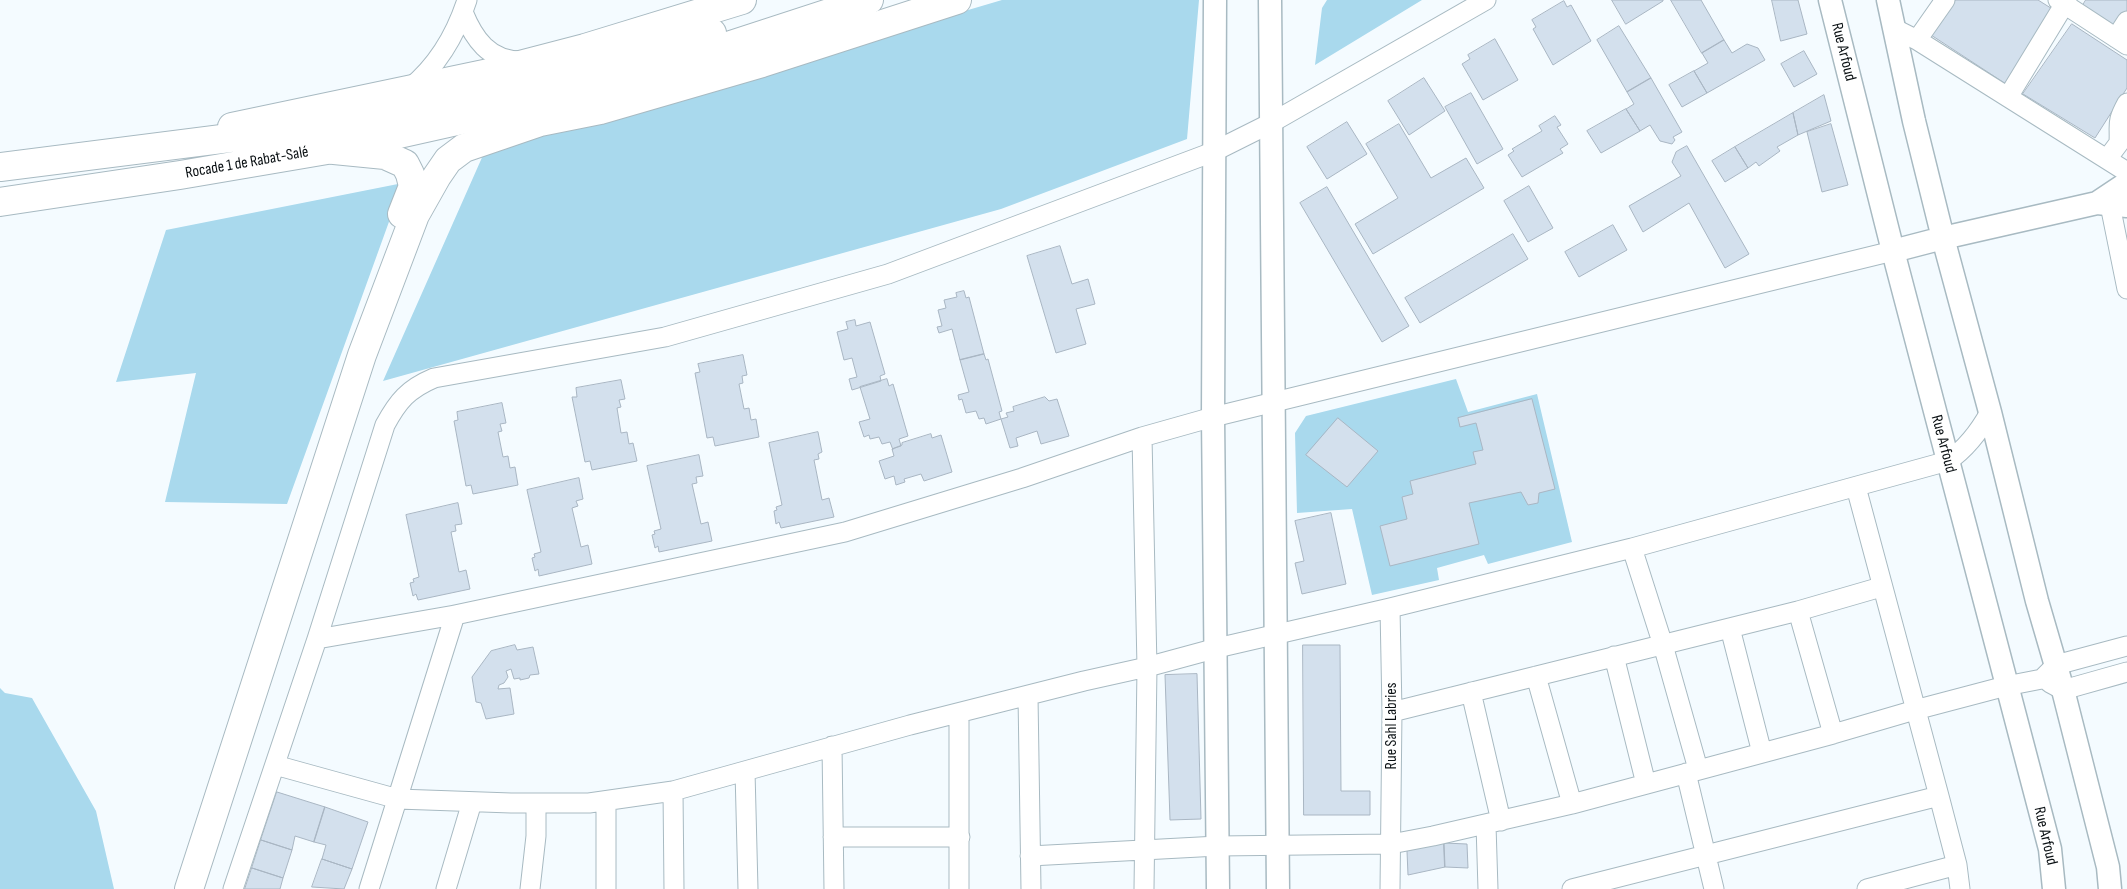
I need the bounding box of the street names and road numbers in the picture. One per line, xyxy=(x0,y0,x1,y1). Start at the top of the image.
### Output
street label: Rue Arfoud xyxy=(1827,21,1859,83)
street label: Rocade 1 de Rabat-Salé xyxy=(184,143,310,183)
street label: Rue Arfoud xyxy=(1926,413,1960,475)
street label: Rue Sahl Labries xyxy=(1382,683,1402,769)
street label: Rue Arfoud xyxy=(2029,805,2061,867)

